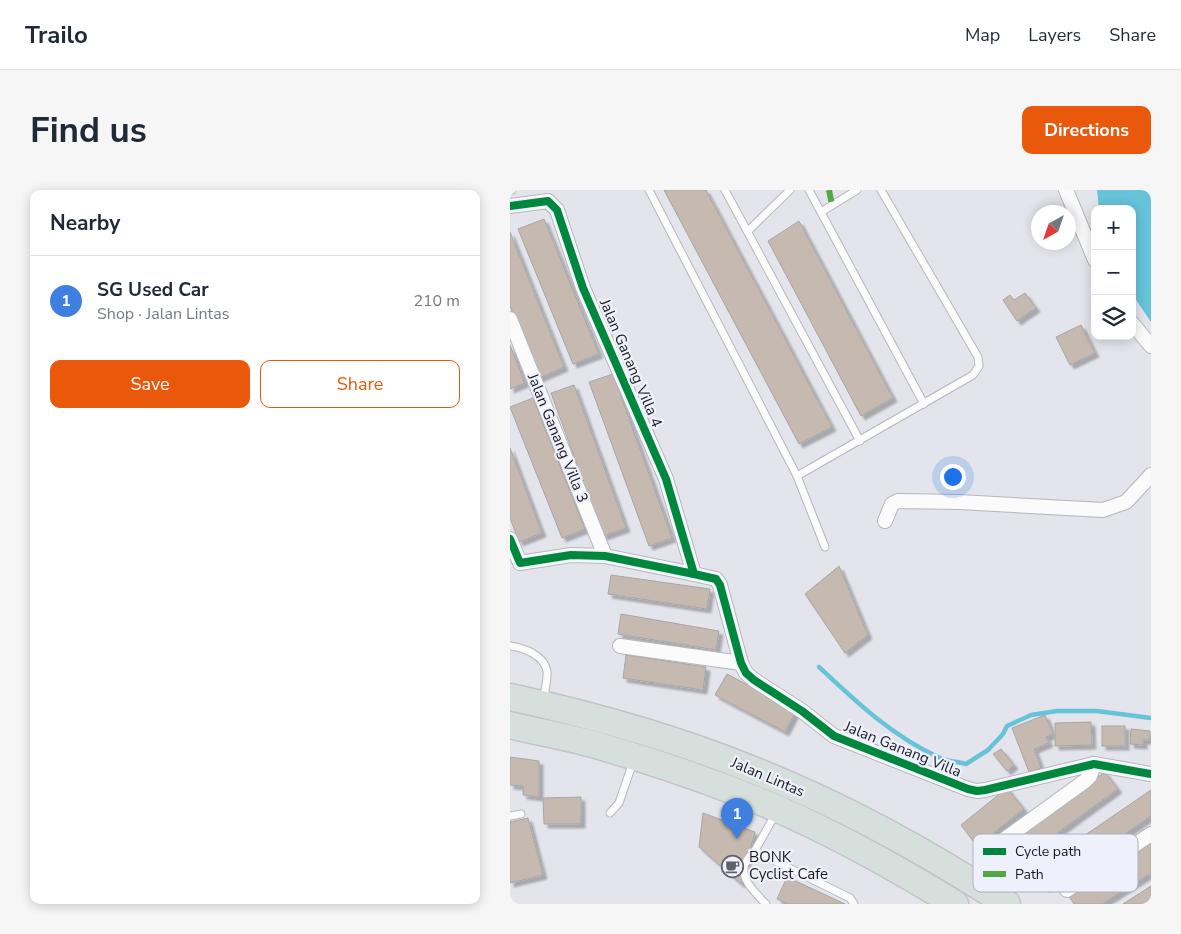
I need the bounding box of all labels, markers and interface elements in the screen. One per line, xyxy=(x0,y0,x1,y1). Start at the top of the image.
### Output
text: Trailo xyxy=(25,19,88,51)
text: Map xyxy=(965,23,1000,47)
text: Layers xyxy=(1028,23,1081,47)
text: Share xyxy=(1109,23,1156,47)
button: Directions xyxy=(1022,106,1151,154)
text: Find us xyxy=(30,107,147,154)
north arrow xyxy=(1031,205,1076,250)
map controls xyxy=(1091,205,1136,340)
button: + xyxy=(1091,205,1136,250)
text: Nearby xyxy=(50,209,120,237)
button: − xyxy=(1091,250,1136,295)
text: SG Used Car xyxy=(97,277,209,303)
text: 1 xyxy=(61,290,71,312)
text: 210 m xyxy=(413,290,460,312)
street label: Jalan Ganang Villa 4 xyxy=(595,295,667,430)
button: layers xyxy=(1091,295,1136,340)
text: Shop · Jalan Lintas xyxy=(97,303,229,325)
button: Save xyxy=(50,360,250,408)
button: Share xyxy=(260,360,460,408)
street label: Jalan Ganang Villa 3 xyxy=(523,370,593,506)
your location xyxy=(940,464,966,490)
street label: Jalan Ganang Villa xyxy=(841,716,965,782)
street label: Jalan Lintas xyxy=(727,752,808,801)
pin: 1 xyxy=(721,798,753,839)
legend xyxy=(973,834,1138,892)
text: Cycle path xyxy=(1015,842,1081,861)
place label: BONK Cyclist Cafe xyxy=(749,847,828,884)
cafe icon: BONK Cyclist Cafe xyxy=(721,854,745,878)
text: Path xyxy=(1015,865,1044,884)

